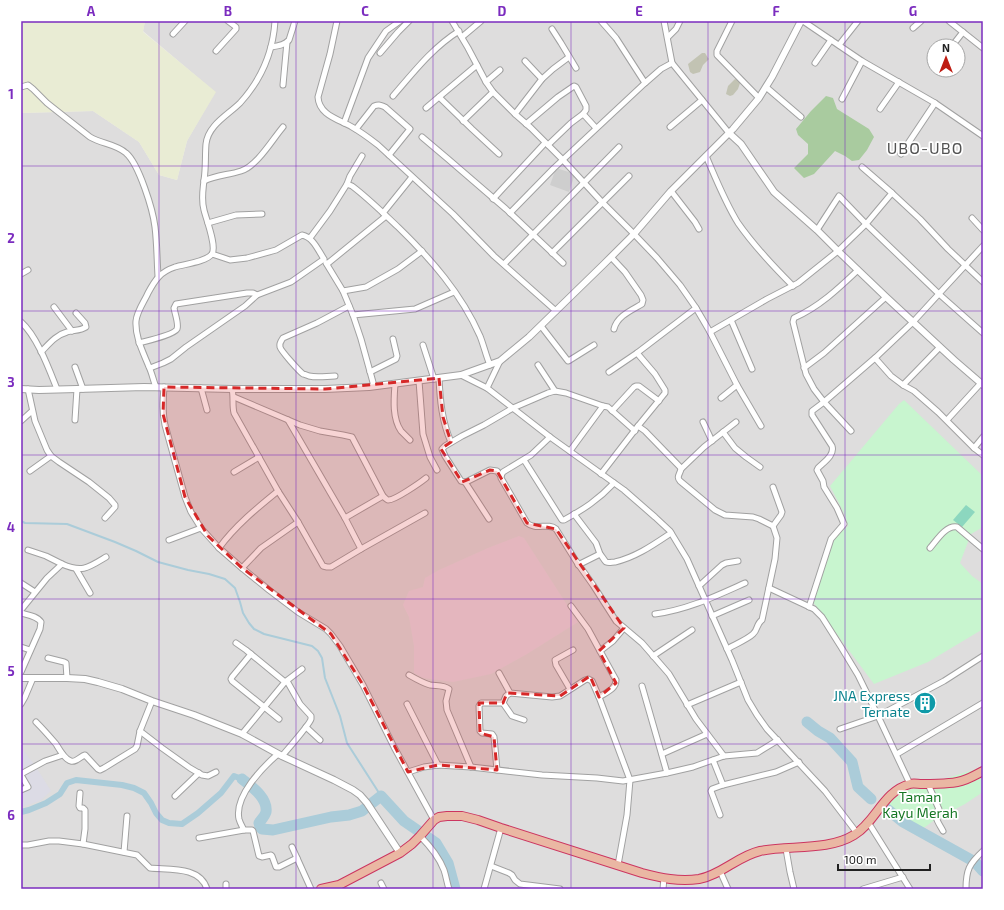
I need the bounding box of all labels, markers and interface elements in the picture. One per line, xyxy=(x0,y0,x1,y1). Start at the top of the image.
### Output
text: A xyxy=(87,3,96,19)
text: B xyxy=(224,3,232,19)
text: C xyxy=(361,3,369,19)
text: D xyxy=(498,3,507,19)
text: E xyxy=(635,3,643,19)
text: F xyxy=(772,3,780,19)
text: G xyxy=(909,3,917,19)
north arrow xyxy=(926,38,966,78)
text: N xyxy=(942,41,950,54)
text: 1 xyxy=(8,86,14,102)
district label: UBO-UBO xyxy=(887,138,963,157)
text: 2 xyxy=(7,230,15,246)
text: 3 xyxy=(7,374,15,390)
text: 4 xyxy=(7,519,15,535)
text: 5 xyxy=(7,663,15,679)
place label: JNA Express Ternate xyxy=(833,687,910,720)
building icon: JNA Express Ternate xyxy=(912,690,938,716)
park label: Taman Kayu Merah xyxy=(882,788,958,821)
text: 6 xyxy=(7,807,15,823)
scale bar xyxy=(838,846,930,872)
text: 100 m xyxy=(844,852,876,866)

